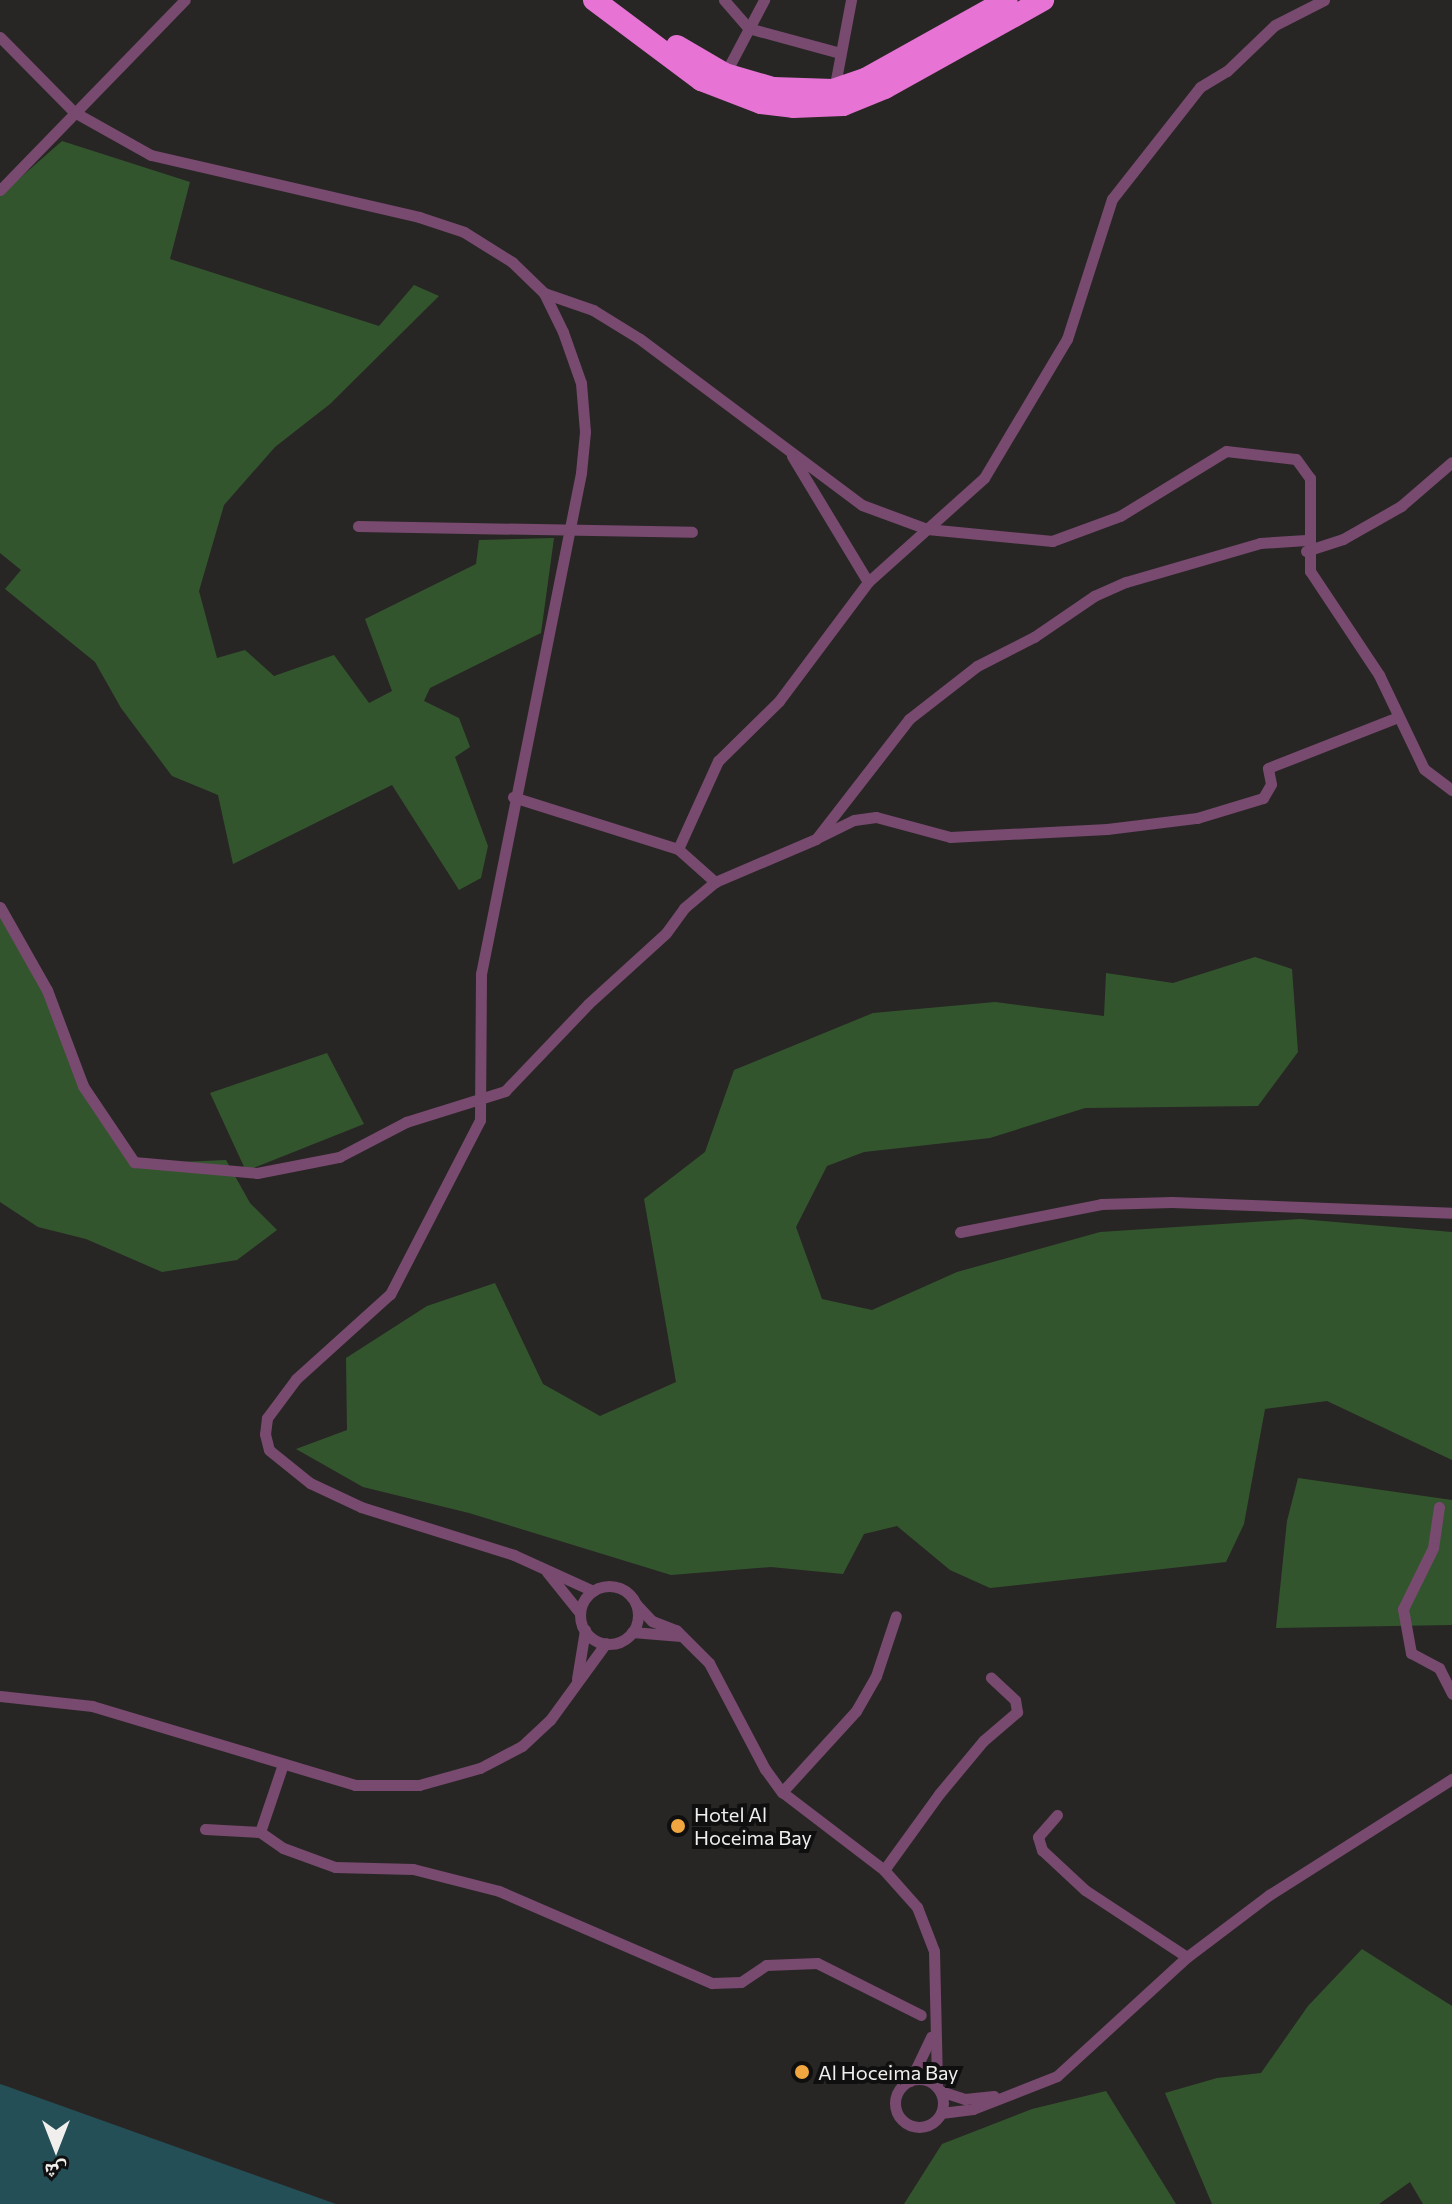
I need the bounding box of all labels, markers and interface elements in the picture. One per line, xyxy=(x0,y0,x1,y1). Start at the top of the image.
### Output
place label: Hotel Al Hoceima Bay xyxy=(694,1802,812,1849)
marker: Hotel Al Hoceima Bay xyxy=(669,1817,687,1835)
place label: Al Hoceima Bay xyxy=(818,2060,958,2084)
marker: Al Hoceima Bay xyxy=(793,2063,811,2081)
north arrow xyxy=(16,2108,96,2188)
text: ش xyxy=(44,2159,68,2186)

